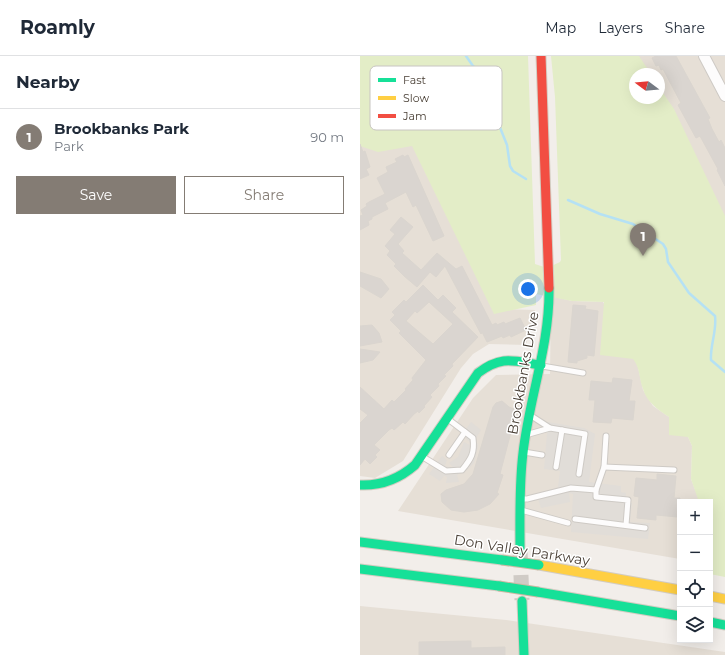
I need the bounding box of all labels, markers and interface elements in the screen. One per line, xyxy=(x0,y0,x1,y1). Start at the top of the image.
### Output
text: Roamly xyxy=(20,16,95,39)
text: Map xyxy=(545,19,576,37)
text: Layers xyxy=(598,19,643,37)
text: Share xyxy=(665,19,705,37)
legend xyxy=(370,66,502,130)
north arrow xyxy=(629,68,665,104)
text: Nearby xyxy=(16,72,80,92)
text: Fast xyxy=(403,73,427,87)
text: Slow xyxy=(403,91,429,105)
text: Jam xyxy=(402,109,427,123)
text: Brookbanks Park xyxy=(54,119,189,138)
text: 1 xyxy=(26,129,32,145)
text: 90 m xyxy=(310,129,344,145)
text: Park xyxy=(54,138,84,154)
button: Save xyxy=(16,176,176,214)
button: Share xyxy=(184,176,344,214)
pin: 1 xyxy=(630,223,656,256)
your location xyxy=(518,279,538,299)
street label: Brookbanks Drive xyxy=(503,310,543,436)
map controls xyxy=(677,499,713,643)
button: + xyxy=(677,499,713,535)
street label: Don Valley Parkway xyxy=(453,530,592,570)
button: − xyxy=(677,535,713,571)
button: locate xyxy=(677,571,713,607)
button: layers xyxy=(677,607,713,643)

